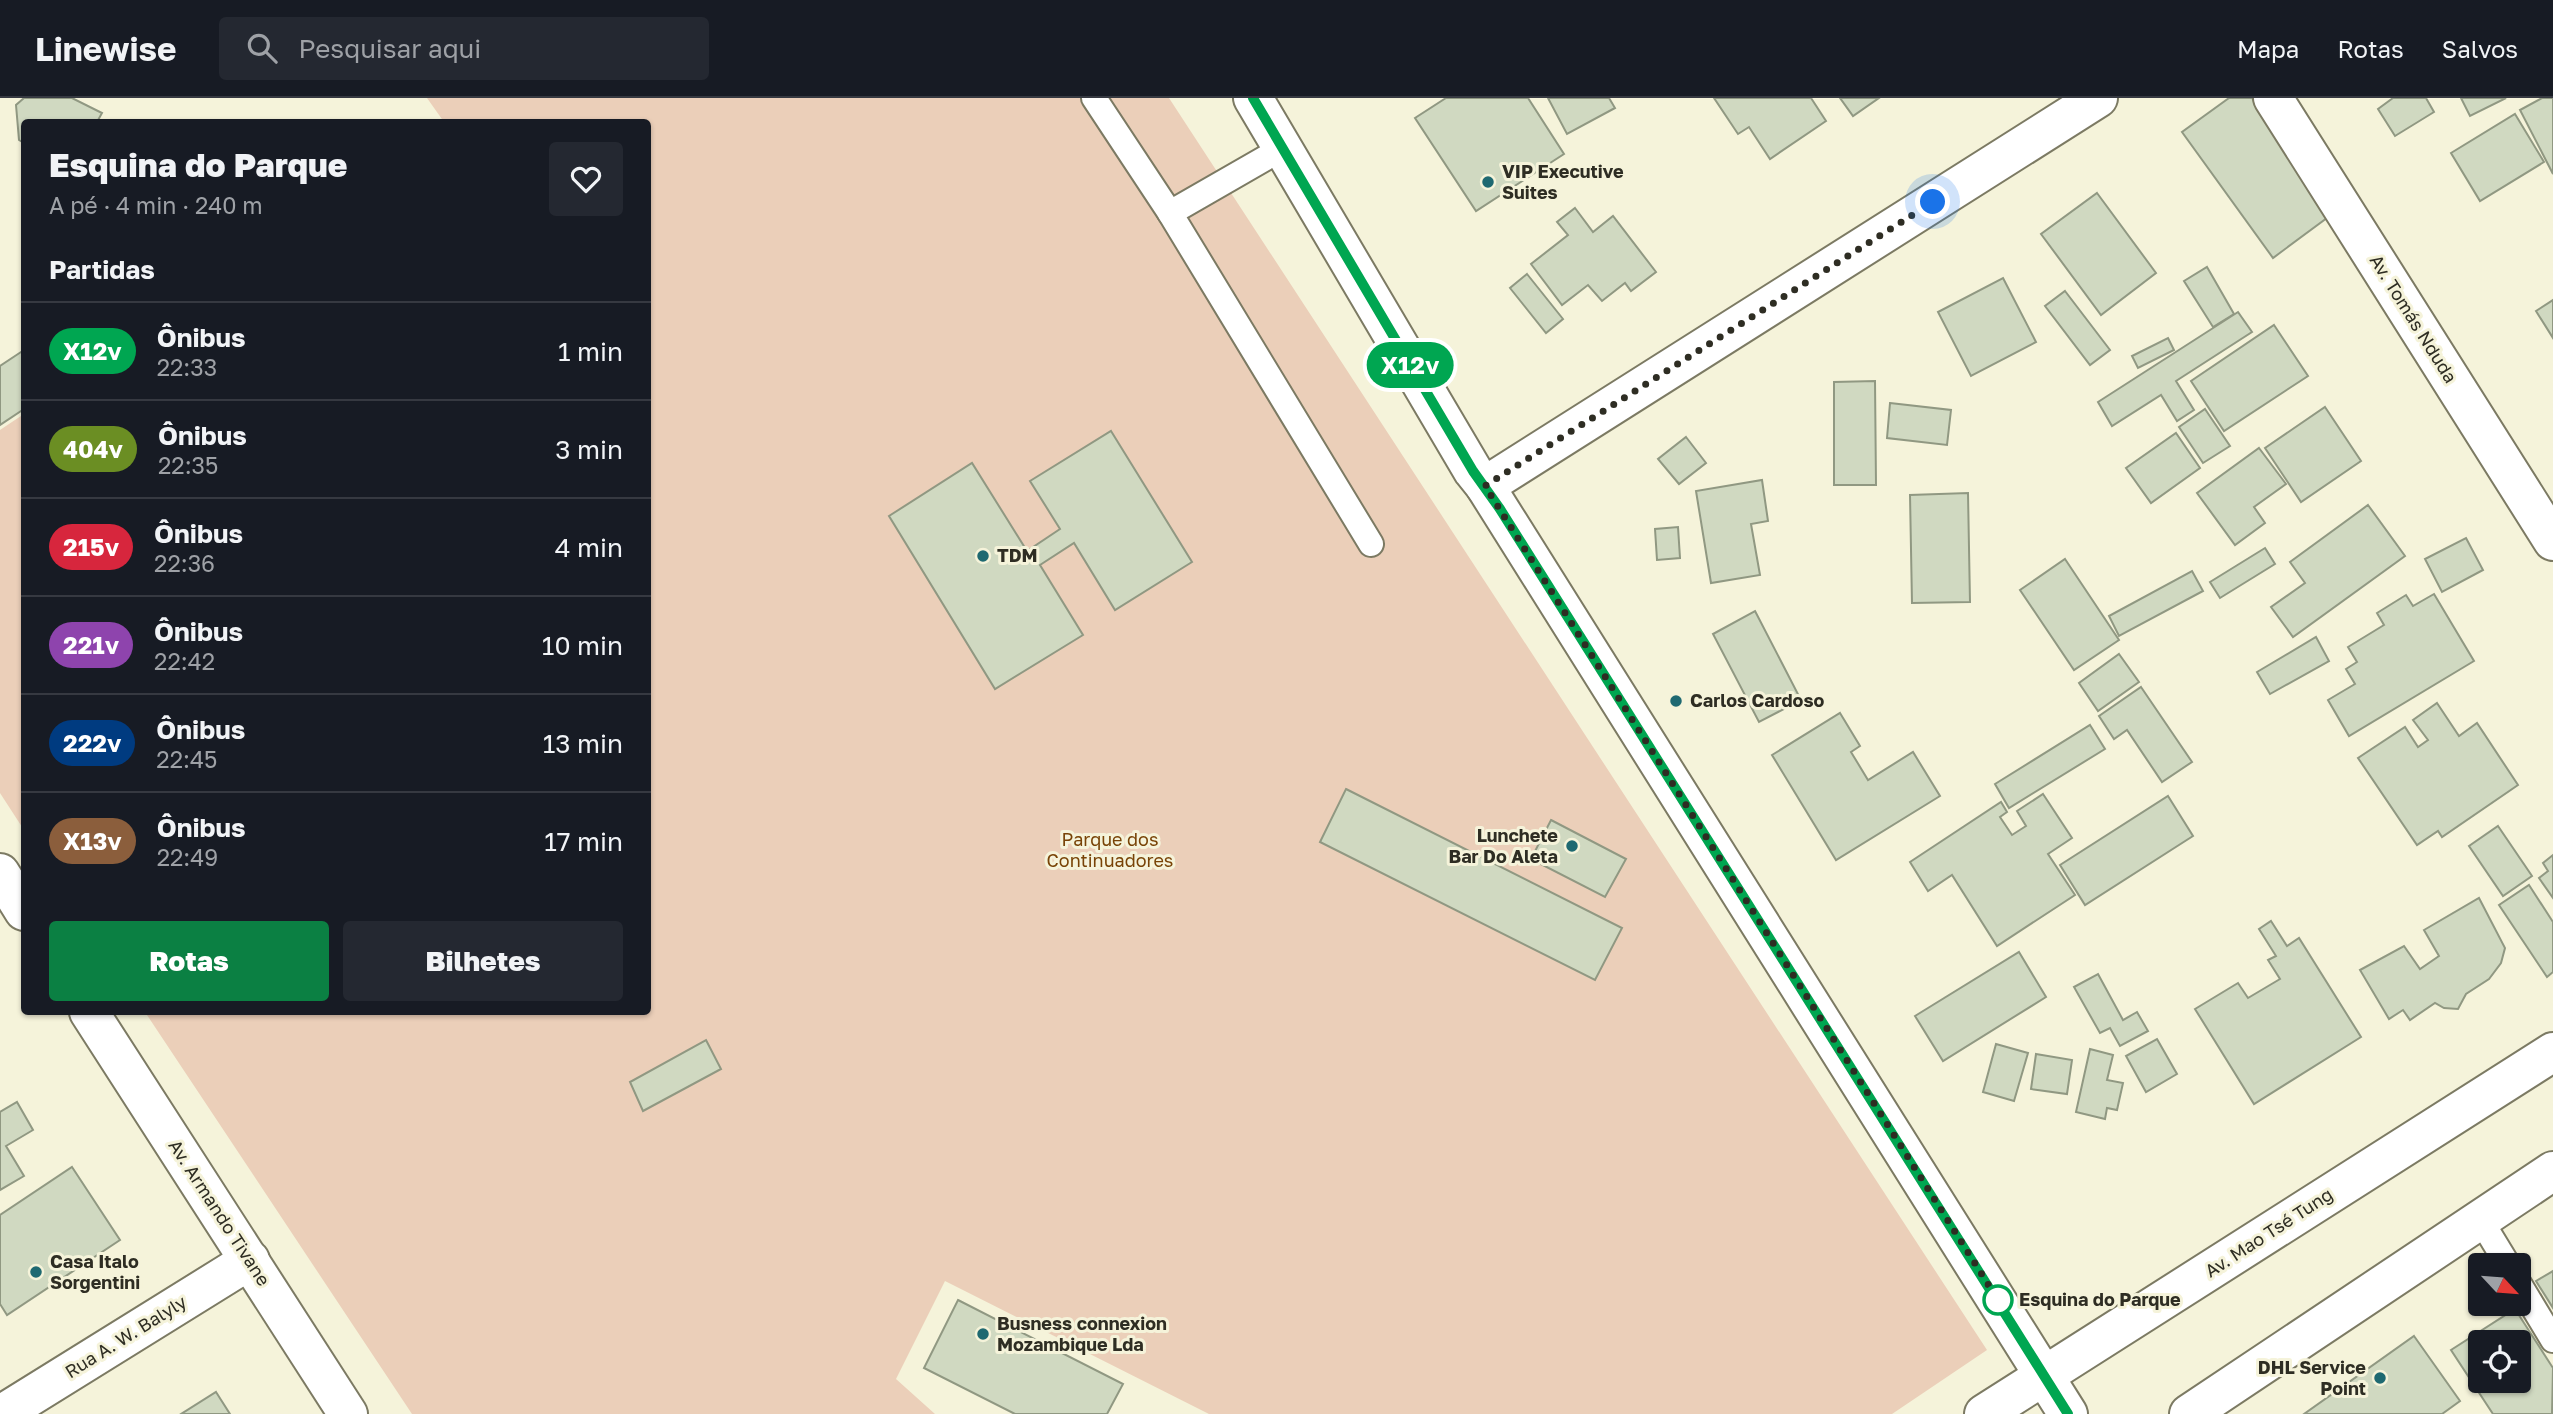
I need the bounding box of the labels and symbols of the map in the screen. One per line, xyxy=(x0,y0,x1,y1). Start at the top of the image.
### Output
place label: VIP Executive Suites xyxy=(1502,160,1624,203)
marker: VIP Executive Suites xyxy=(1480,174,1496,190)
your location xyxy=(1915,184,1950,219)
street label: Av. Tomás Nduda xyxy=(2366,250,2462,387)
line badge: X12v xyxy=(1361,342,1459,388)
place label: TDM xyxy=(997,544,1038,566)
marker: TDM xyxy=(975,548,991,564)
place label: Carlos Cardoso xyxy=(1690,689,1824,711)
marker: Carlos Cardoso xyxy=(1668,693,1684,709)
place label: Lunchete Bar Do Aleta xyxy=(1448,824,1558,867)
park label: Parque dos Continuadores xyxy=(1047,828,1173,871)
marker: Lunchete Bar Do Aleta xyxy=(1564,838,1580,854)
street label: Av. Armando Tivane xyxy=(164,1135,275,1290)
street label: Av. Mao Tsé Tung xyxy=(2200,1183,2336,1282)
place label: Casa Italo Sorgentini xyxy=(50,1250,140,1293)
north arrow xyxy=(2468,1253,2530,1316)
marker: Casa Italo Sorgentini xyxy=(28,1264,44,1280)
marker: Esquina do Parque xyxy=(1983,1285,2013,1315)
place label: Esquina do Parque xyxy=(2019,1288,2181,1310)
street label: Rua A. W. Balyly xyxy=(61,1290,190,1382)
place label: Busness connexion Mozambique Lda xyxy=(997,1312,1167,1355)
marker: Busness connexion Mozambique Lda xyxy=(975,1326,991,1342)
place label: DHL Service Point xyxy=(2258,1356,2366,1399)
marker: DHL Service Point xyxy=(2372,1370,2388,1386)

